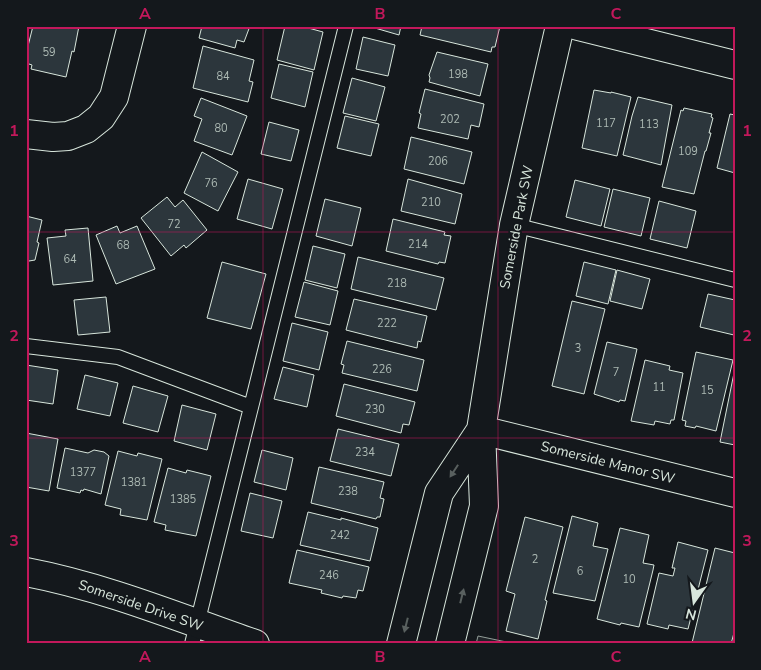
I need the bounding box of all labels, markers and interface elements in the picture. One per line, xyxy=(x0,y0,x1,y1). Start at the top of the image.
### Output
text: A xyxy=(139,3,151,25)
text: B xyxy=(374,3,386,25)
text: C xyxy=(611,3,622,25)
house number: 59 xyxy=(42,45,56,60)
house number: 198 xyxy=(448,67,468,82)
house number: 84 xyxy=(216,69,230,84)
house number: 202 xyxy=(440,112,460,127)
house number: 117 xyxy=(596,116,616,131)
house number: 113 xyxy=(639,117,659,132)
text: 1 xyxy=(9,120,19,142)
text: 1 xyxy=(742,120,752,142)
house number: 80 xyxy=(214,121,228,136)
house number: 109 xyxy=(678,144,698,159)
house number: 206 xyxy=(428,154,448,169)
street label: Somerside Park SW xyxy=(495,163,538,290)
house number: 76 xyxy=(204,176,218,191)
house number: 210 xyxy=(421,195,441,210)
house number: 72 xyxy=(167,217,181,232)
house number: 214 xyxy=(408,237,428,252)
house number: 68 xyxy=(116,238,130,253)
house number: 64 xyxy=(63,252,77,267)
house number: 218 xyxy=(387,276,407,291)
house number: 222 xyxy=(377,316,397,331)
text: 2 xyxy=(9,325,19,347)
text: 2 xyxy=(742,325,752,347)
house number: 3 xyxy=(575,341,581,356)
house number: 226 xyxy=(372,362,392,377)
house number: 7 xyxy=(613,365,619,380)
house number: 11 xyxy=(652,380,666,395)
house number: 15 xyxy=(700,383,714,398)
house number: 230 xyxy=(365,402,385,417)
street label: Somerside Manor SW xyxy=(539,437,677,488)
house number: 234 xyxy=(355,445,375,460)
one-way arrow xyxy=(449,464,459,477)
house number: 1377 xyxy=(70,465,96,480)
house number: 1381 xyxy=(121,475,147,490)
house number: 238 xyxy=(338,484,358,499)
house number: 1385 xyxy=(170,492,197,507)
house number: 242 xyxy=(330,528,350,543)
text: 3 xyxy=(9,530,19,552)
text: 3 xyxy=(742,530,752,552)
house number: 2 xyxy=(532,552,538,567)
house number: 6 xyxy=(577,564,584,579)
house number: 246 xyxy=(319,568,339,583)
house number: 10 xyxy=(622,572,636,587)
street label: Somerside Drive SW xyxy=(76,575,206,636)
north arrow xyxy=(668,578,718,628)
one-way arrow xyxy=(458,589,466,604)
text: N xyxy=(684,604,698,625)
one-way arrow xyxy=(401,617,409,632)
text: A xyxy=(139,646,151,668)
text: B xyxy=(374,646,386,668)
text: C xyxy=(611,646,622,668)

